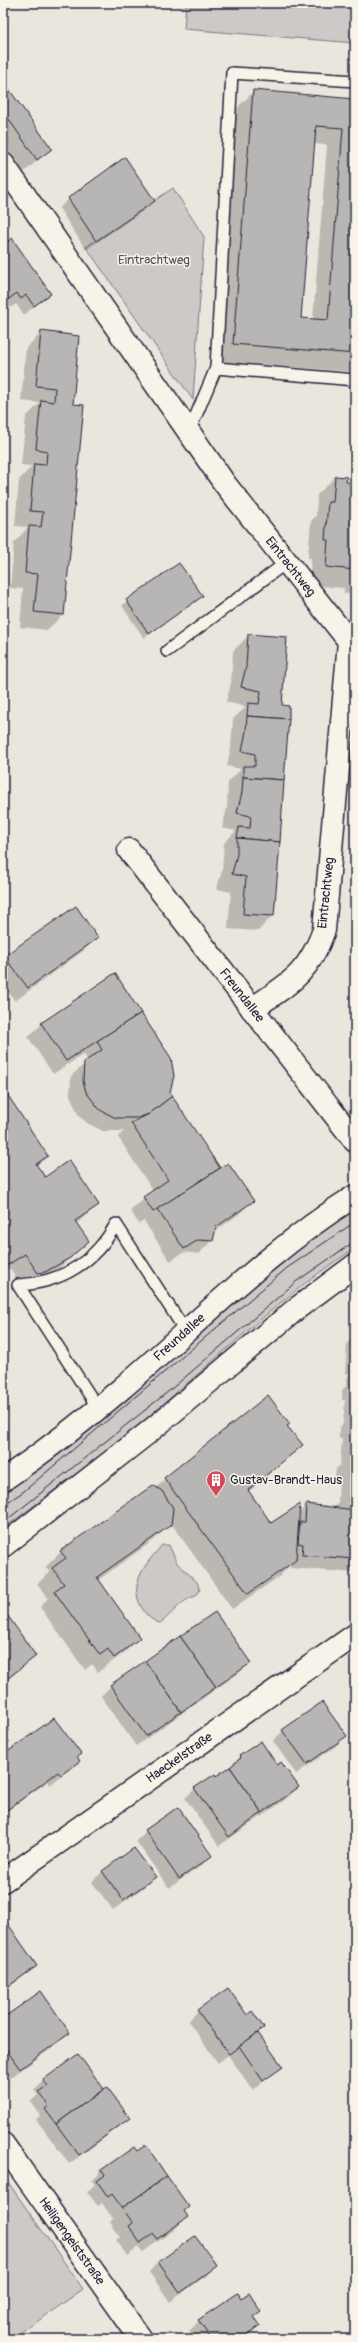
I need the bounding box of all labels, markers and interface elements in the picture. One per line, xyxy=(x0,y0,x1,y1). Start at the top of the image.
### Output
park label: Eintrachtweg xyxy=(118,252,190,268)
street label: Eintrachtweg xyxy=(262,534,319,600)
street label: Eintrachtweg xyxy=(314,856,338,930)
street label: Freundallee xyxy=(216,965,268,1026)
street label: Freundallee xyxy=(150,1310,209,1365)
building icon: Gustav-Brandt-Haus xyxy=(205,1469,227,1497)
place label: Gustav-Brandt-Haus xyxy=(230,1472,342,1488)
street label: Haeckelstraße xyxy=(143,1729,216,1787)
street label: Heiligengeiststraße xyxy=(35,2194,109,2289)

